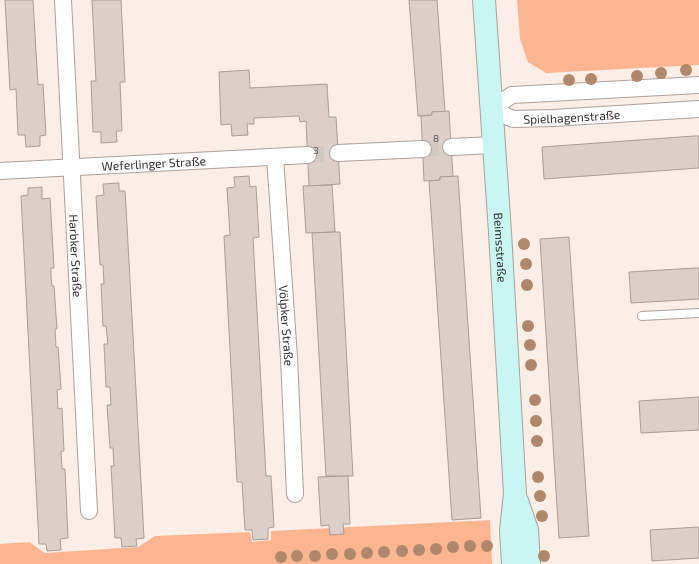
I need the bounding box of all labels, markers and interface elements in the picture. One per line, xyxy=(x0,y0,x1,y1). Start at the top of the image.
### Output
street label: Spielhagenstraße xyxy=(523,107,621,126)
house number: 8 xyxy=(433,132,439,144)
house number: 3 xyxy=(313,144,319,156)
street label: Weferlinger Straße xyxy=(101,153,206,173)
street label: Beimsstraße xyxy=(492,212,510,283)
street label: Harbker Straße xyxy=(67,214,85,298)
street label: Völpker Straße xyxy=(277,285,296,366)

